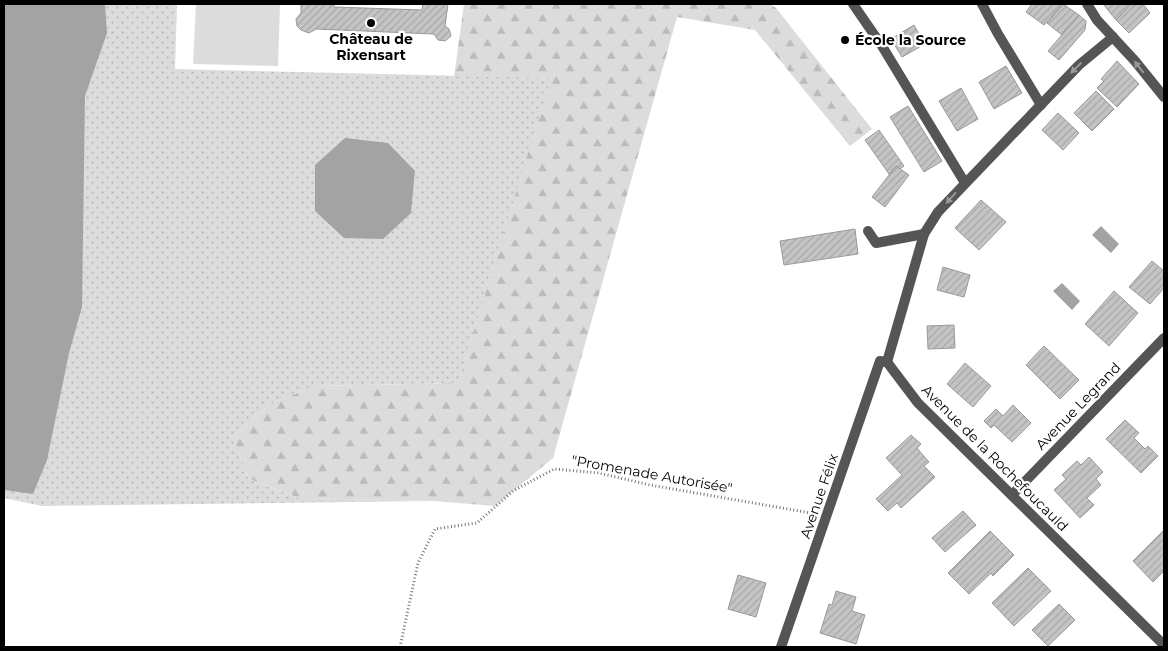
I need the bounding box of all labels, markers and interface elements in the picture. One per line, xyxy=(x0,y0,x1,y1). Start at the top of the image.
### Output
marker: Château de Rixensart xyxy=(365,17,377,29)
place label: Château de Rixensart xyxy=(329,30,413,64)
place label: École la Source xyxy=(855,31,966,49)
marker: École la Source xyxy=(839,34,851,46)
one-way arrow xyxy=(1134,60,1145,73)
one-way arrow xyxy=(1070,62,1082,74)
one-way arrow xyxy=(945,191,957,203)
street label: Avenue Legrand xyxy=(1032,358,1124,454)
street label: Avenue de la Rochefoucauld xyxy=(918,381,1072,535)
street label: "Promenade Autorisée" xyxy=(570,451,734,497)
street label: Avenue Félix xyxy=(796,451,842,541)

